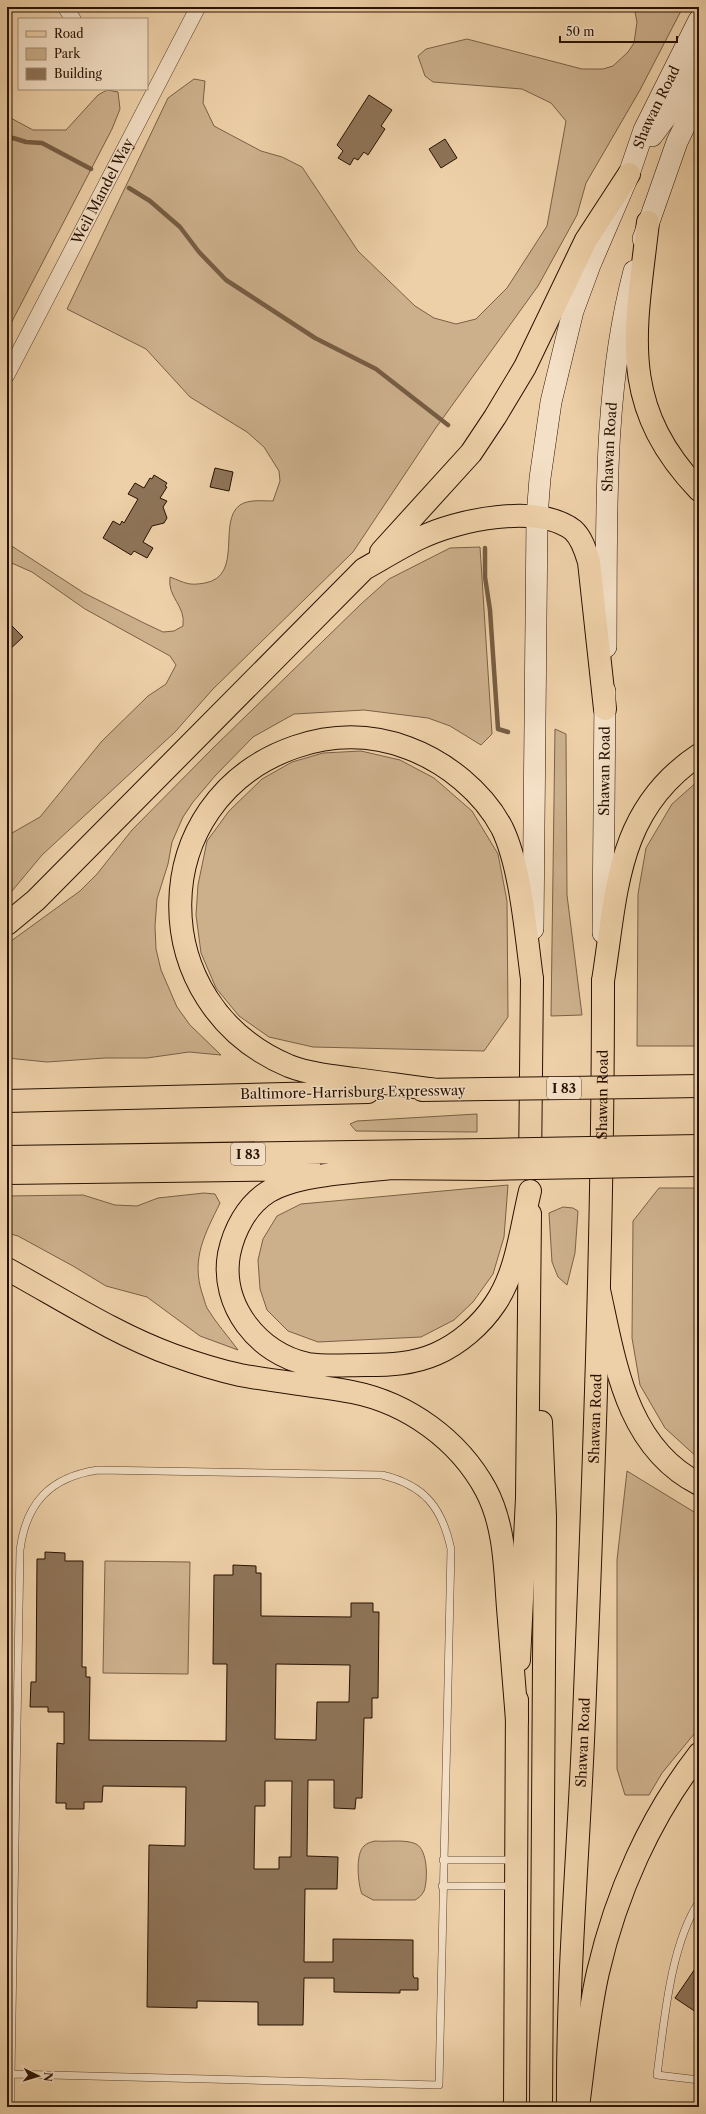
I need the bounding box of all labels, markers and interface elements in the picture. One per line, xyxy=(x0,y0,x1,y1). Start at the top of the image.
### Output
legend xyxy=(18,18,148,90)
scale bar xyxy=(560,18,677,44)
text: 50 m xyxy=(566,24,595,39)
text: Road xyxy=(54,26,84,41)
text: Park xyxy=(54,46,81,61)
street label: Shawan Road xyxy=(629,62,684,151)
text: Building xyxy=(54,66,102,81)
street label: Weil Mandel Way xyxy=(67,135,137,248)
street label: Shawan Road xyxy=(598,401,621,492)
street label: Shawan Road xyxy=(595,726,614,816)
street label: Shawan Road xyxy=(593,1049,612,1140)
road number: I 83 xyxy=(547,1077,581,1099)
street label: Baltimore-Harrisburg Expressway xyxy=(240,1081,466,1103)
road number: I 83 xyxy=(231,1143,265,1165)
street label: Shawan Road xyxy=(585,1373,606,1464)
street label: Shawan Road xyxy=(572,1697,594,1788)
north arrow xyxy=(18,2056,58,2096)
text: N xyxy=(41,2071,55,2083)

